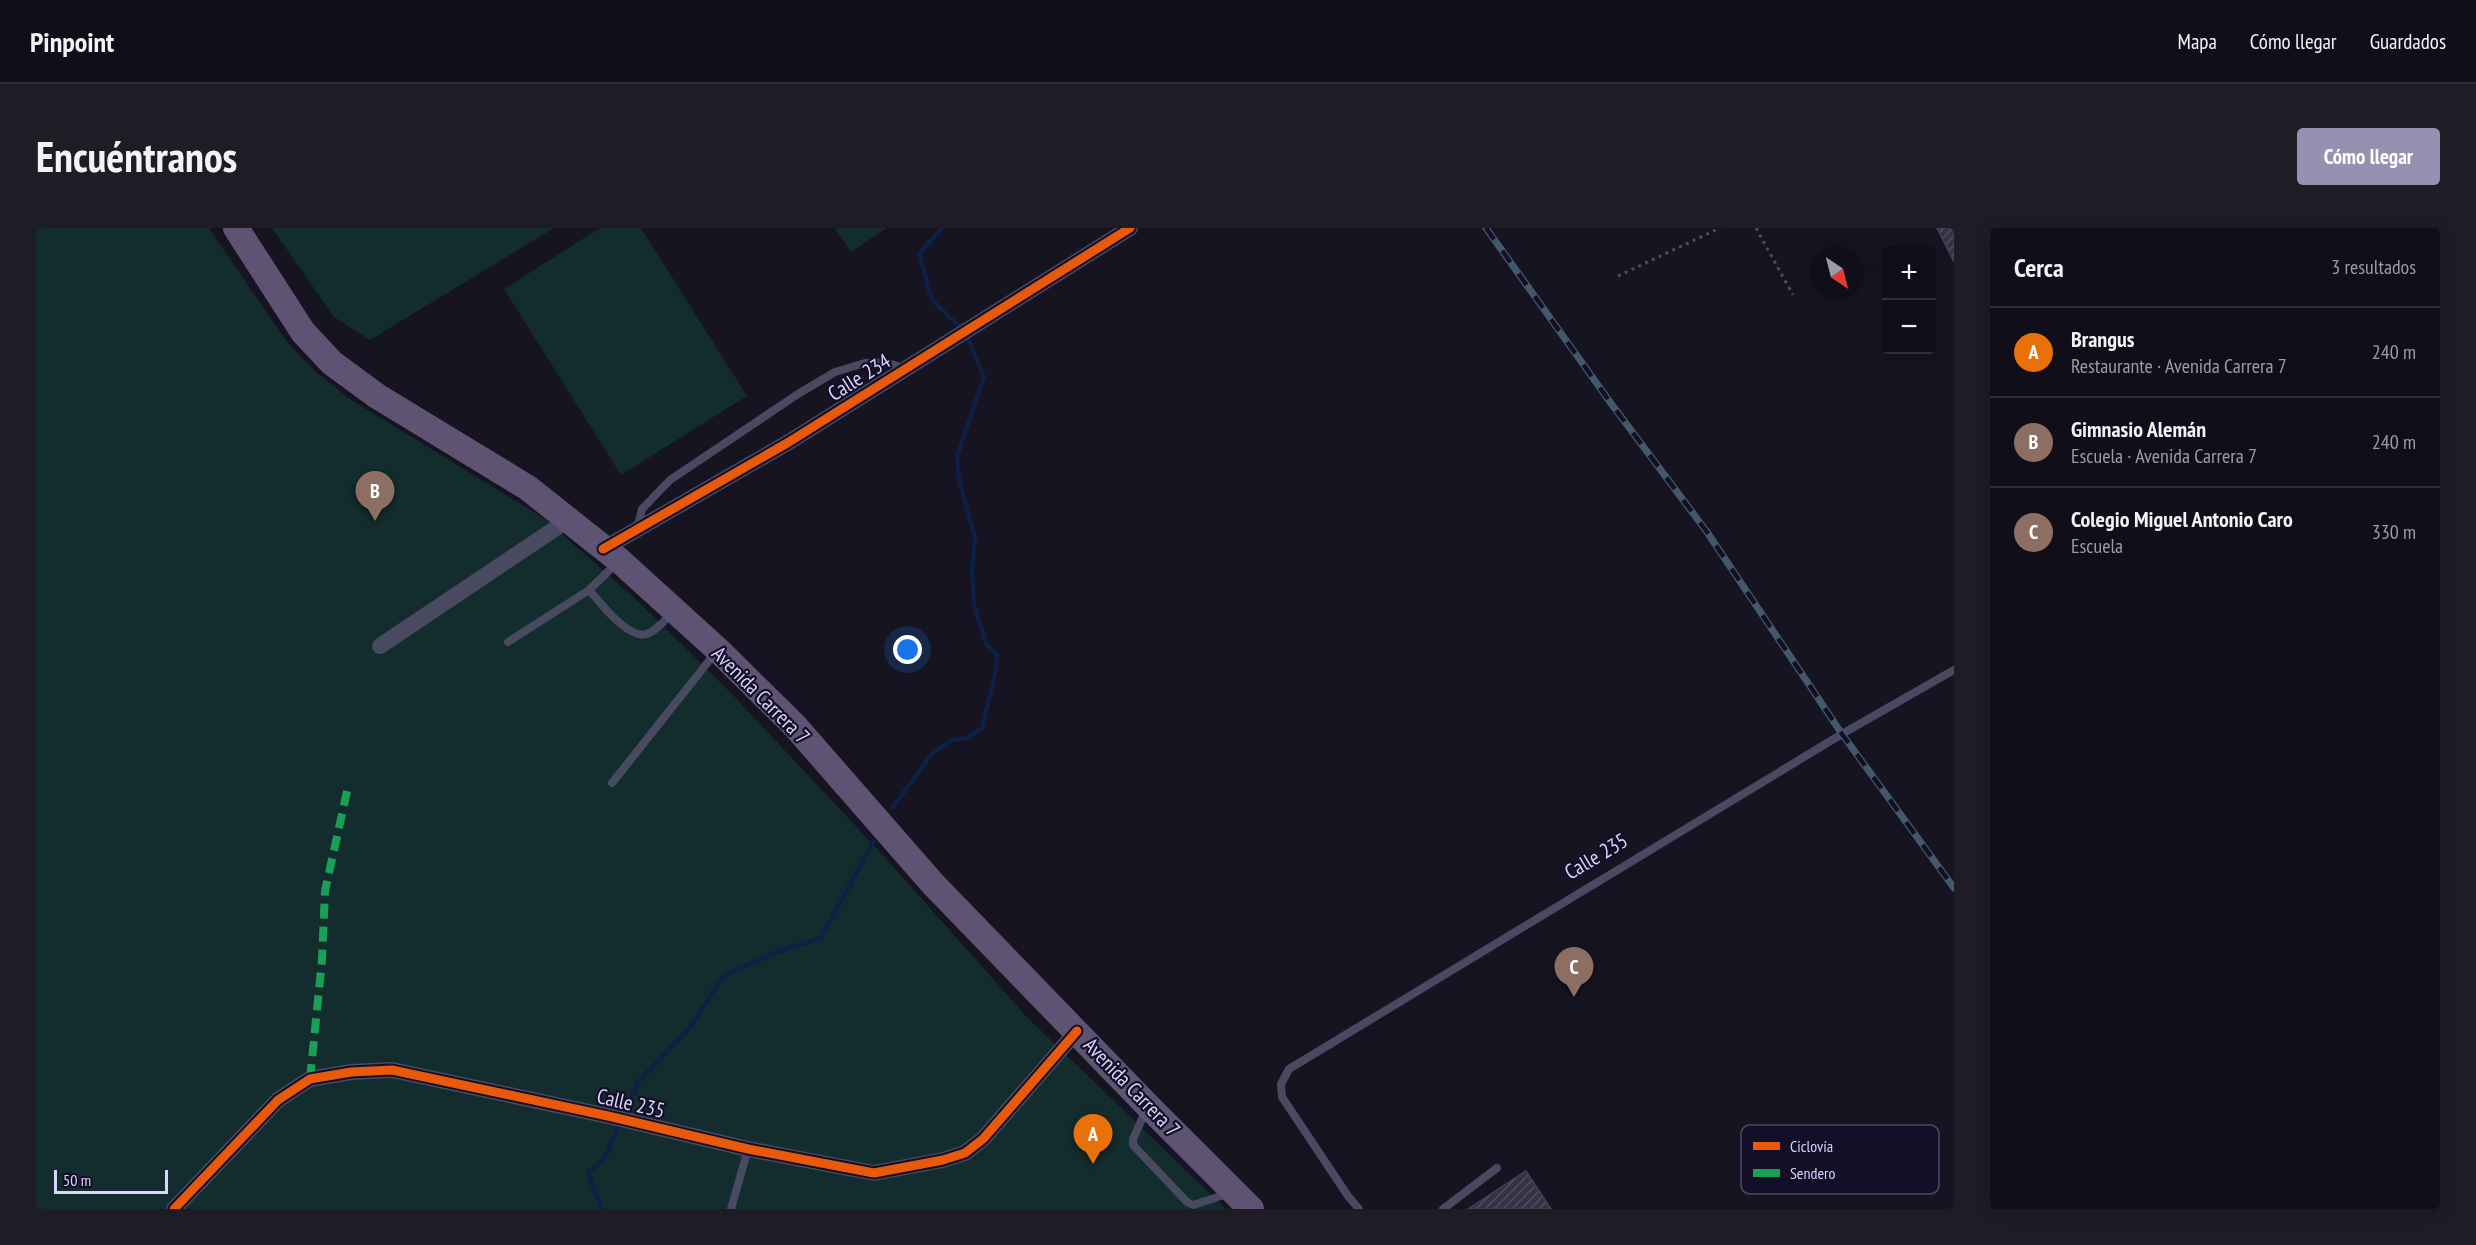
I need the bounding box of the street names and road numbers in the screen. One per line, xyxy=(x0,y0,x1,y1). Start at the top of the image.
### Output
street label: Calle 234 xyxy=(823,347,896,407)
street label: Avenida Carrera 7 xyxy=(706,640,816,750)
street label: Calle 235 xyxy=(1559,827,1633,885)
street label: Avenida Carrera 7 xyxy=(1079,1032,1185,1142)
street label: Calle 235 xyxy=(594,1082,668,1124)

